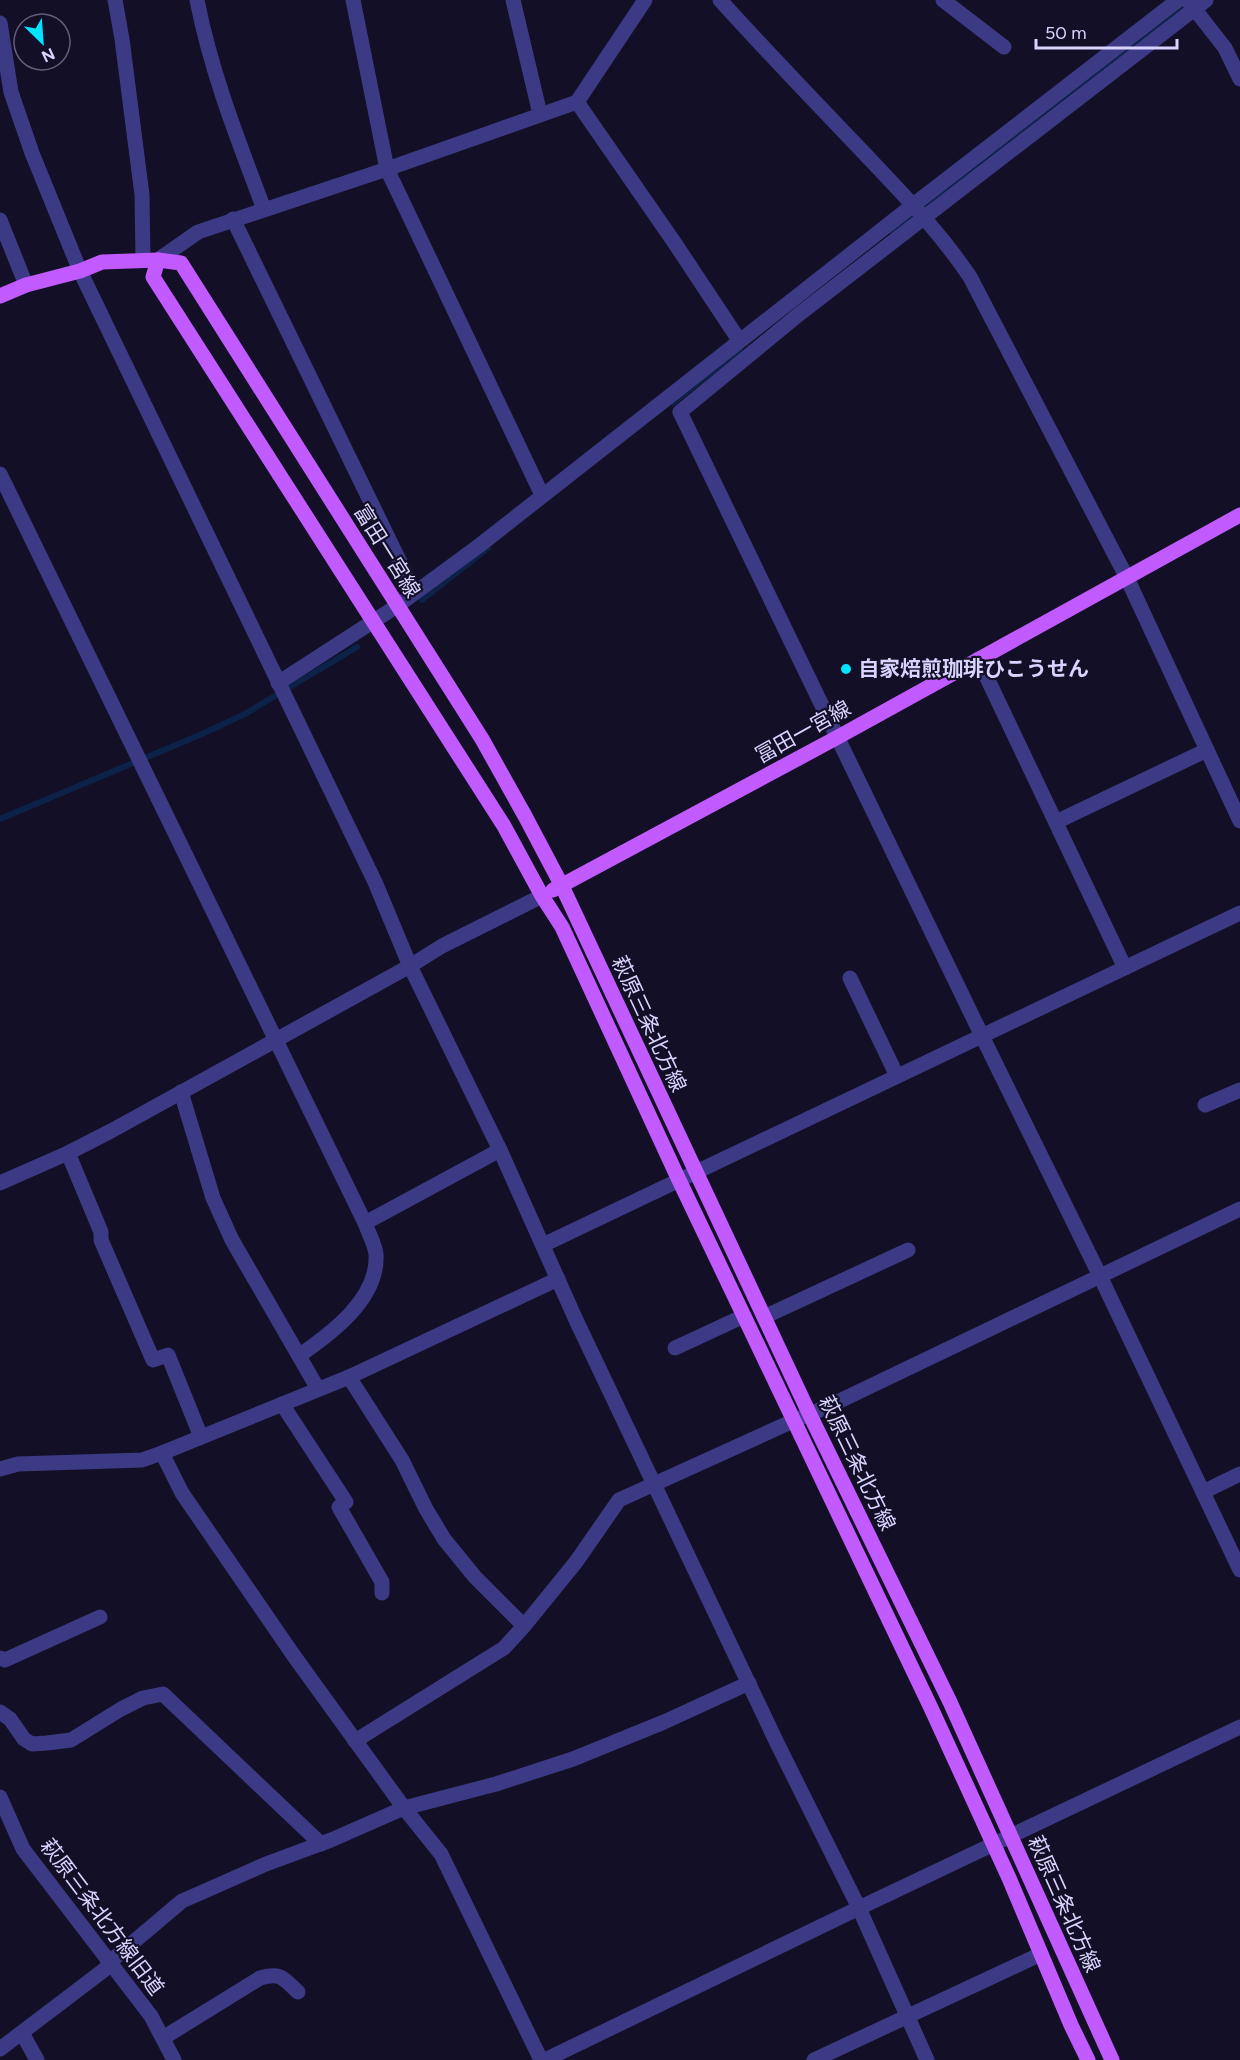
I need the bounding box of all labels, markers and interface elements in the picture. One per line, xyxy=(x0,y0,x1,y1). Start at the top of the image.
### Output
north arrow xyxy=(12,12,72,72)
scale bar xyxy=(1036,12,1177,50)
text: 50 m xyxy=(1045,22,1087,44)
text: N xyxy=(39,44,58,66)
street label: 富田一宮線 xyxy=(349,500,426,602)
place label: 自家焙煎珈琲ひこうせん xyxy=(858,656,1089,681)
marker: 自家焙煎珈琲ひこうせん xyxy=(839,662,853,676)
street label: 冨田一宮線 xyxy=(751,695,855,768)
street label: 萩原三条北方線 xyxy=(607,952,692,1096)
street label: 萩原三条北方線 xyxy=(814,1391,901,1534)
street label: 萩原三条北方線 xyxy=(1023,1832,1106,1976)
street label: 萩原三条北方線旧道 xyxy=(36,1834,169,2000)

